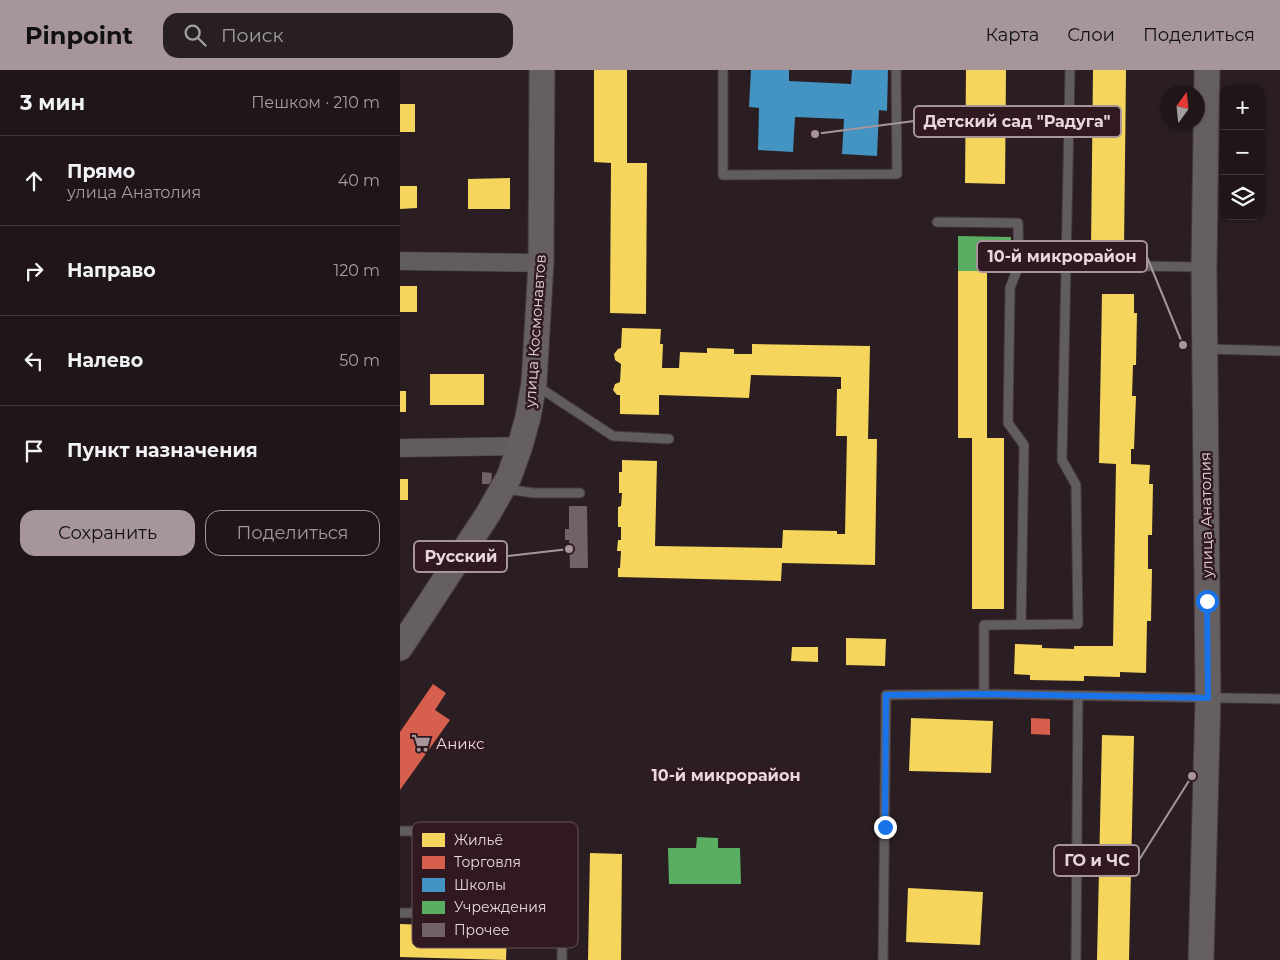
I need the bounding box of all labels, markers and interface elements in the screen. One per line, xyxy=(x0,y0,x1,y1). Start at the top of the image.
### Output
search box xyxy=(163,13,513,58)
text: Pinpoint xyxy=(25,21,133,50)
icon: search xyxy=(181,21,209,49)
text: Поиск xyxy=(221,24,283,47)
text: Карта xyxy=(985,24,1039,46)
text: Слои xyxy=(1067,24,1115,46)
text: Поделиться xyxy=(1143,24,1255,46)
north arrow xyxy=(1160,85,1205,130)
map controls xyxy=(1220,85,1265,220)
button: + xyxy=(1220,85,1265,130)
text: 3 мин xyxy=(20,90,85,115)
text: Пешком · 210 m xyxy=(251,93,380,112)
callout: Детский сад "Радуга" xyxy=(914,106,1121,137)
text: Детский сад "Радуга" xyxy=(923,112,1111,131)
button: − xyxy=(1220,130,1265,175)
text: Прямо xyxy=(67,160,135,183)
icon: ahead xyxy=(20,167,48,195)
text: 40 m xyxy=(338,171,380,190)
button: layers xyxy=(1220,175,1265,220)
text: улица Анатолия xyxy=(67,183,201,202)
callout: 10-й микрорайон xyxy=(977,241,1147,272)
text: 10-й микрорайон xyxy=(987,247,1137,266)
street label: улица Космонавтов xyxy=(520,254,550,409)
icon: right xyxy=(20,257,48,285)
text: Направо xyxy=(67,259,156,282)
text: 120 m xyxy=(333,261,380,280)
icon: left xyxy=(20,347,48,375)
text: Налево xyxy=(67,349,143,372)
text: 50 m xyxy=(339,351,380,370)
icon: arrive xyxy=(20,437,48,465)
text: Пункт назначения xyxy=(67,439,258,462)
street label: улица Анатолия xyxy=(1195,452,1217,579)
button: Сохранить xyxy=(20,510,195,556)
button: Поделиться xyxy=(205,510,380,556)
callout: Русский xyxy=(414,541,507,572)
text: Русский xyxy=(425,547,497,566)
route start xyxy=(1196,590,1219,613)
supermarket icon: Аникс xyxy=(410,732,432,754)
place label: Аникс xyxy=(436,734,485,753)
district label: 10-й микрорайон xyxy=(651,766,801,785)
route end xyxy=(874,816,897,839)
legend xyxy=(412,822,578,948)
text: Жильё xyxy=(454,831,503,849)
callout: ГО и ЧС xyxy=(1054,845,1139,876)
text: ГО и ЧС xyxy=(1064,851,1130,870)
text: Торговля xyxy=(454,853,521,871)
text: Школы xyxy=(454,876,506,894)
text: Учреждения xyxy=(454,898,546,916)
text: Прочее xyxy=(454,921,510,939)

